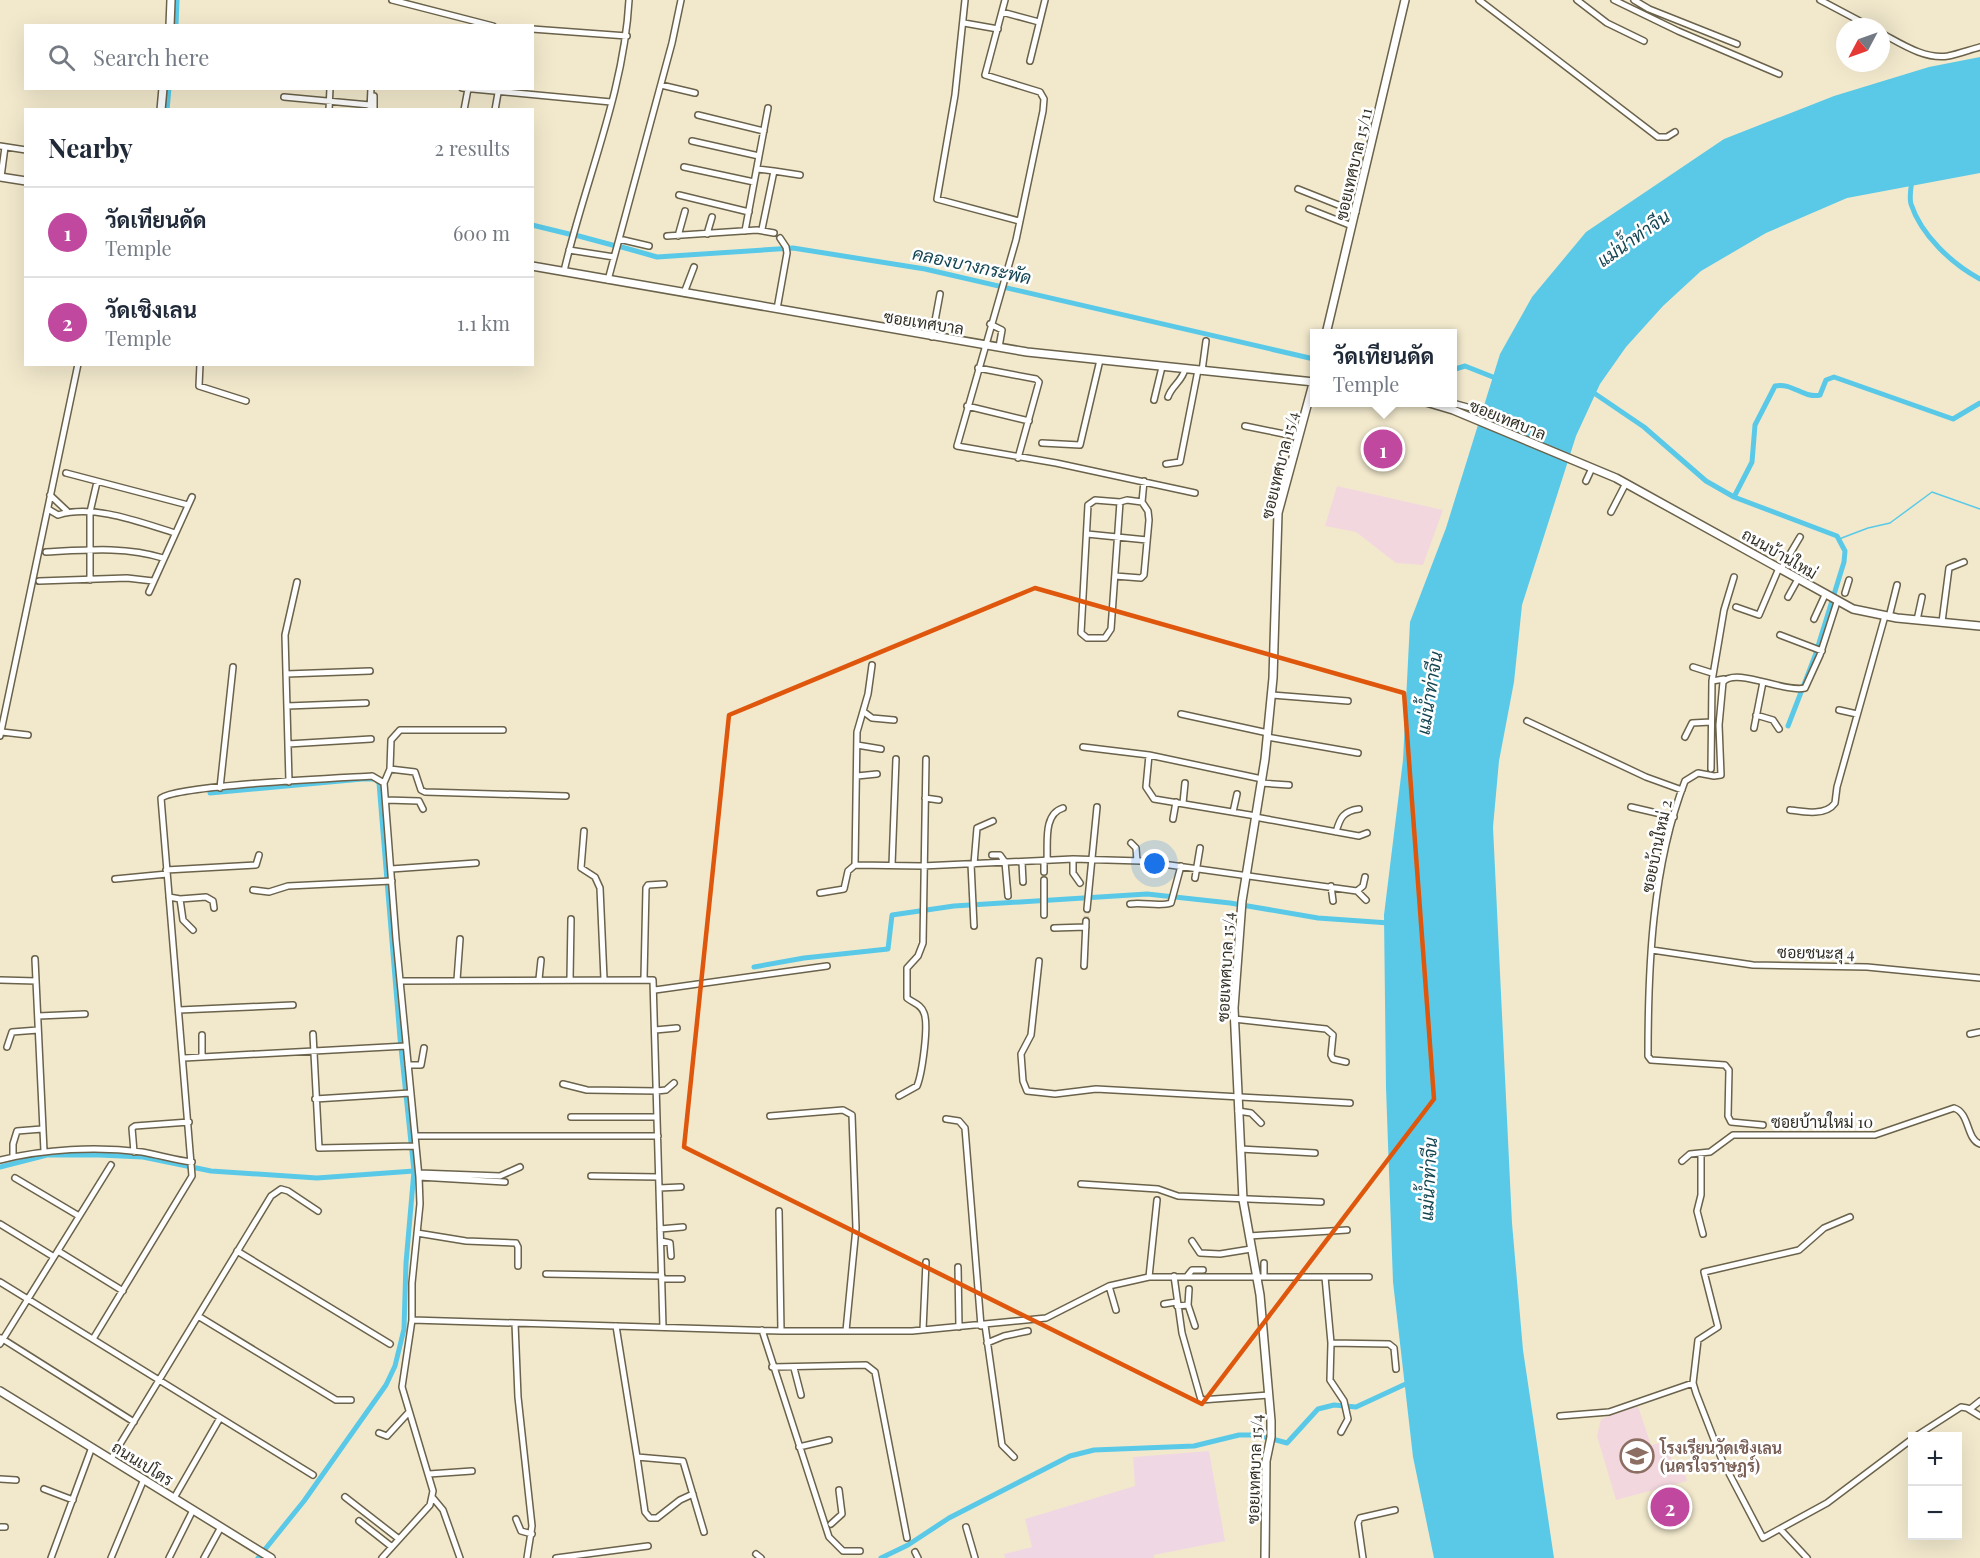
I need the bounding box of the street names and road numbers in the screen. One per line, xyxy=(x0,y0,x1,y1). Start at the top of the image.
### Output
street label: ซอยเทศบาล 15/11 xyxy=(1330,106,1376,222)
street label: ซอยเทศบาล xyxy=(882,305,966,339)
street label: ซอยเทศบาล xyxy=(1467,394,1549,444)
street label: ซอยเทศบาล 15/4 xyxy=(1256,409,1303,521)
street label: ถนนบ้านใหม่ xyxy=(1738,523,1822,583)
street label: ซอยบ้านใหม่ 2 xyxy=(1636,798,1676,894)
street label: ซอยเทศบาล 15/4 xyxy=(1212,911,1238,1022)
street label: ซอยชนะสุ 4 xyxy=(1777,941,1855,965)
street label: ซอยบ้านใหม่ 10 xyxy=(1771,1111,1873,1132)
street label: ซอยเทศบาล 15/4 xyxy=(1242,1414,1266,1524)
street label: ถนนเปโตร xyxy=(108,1436,178,1490)

